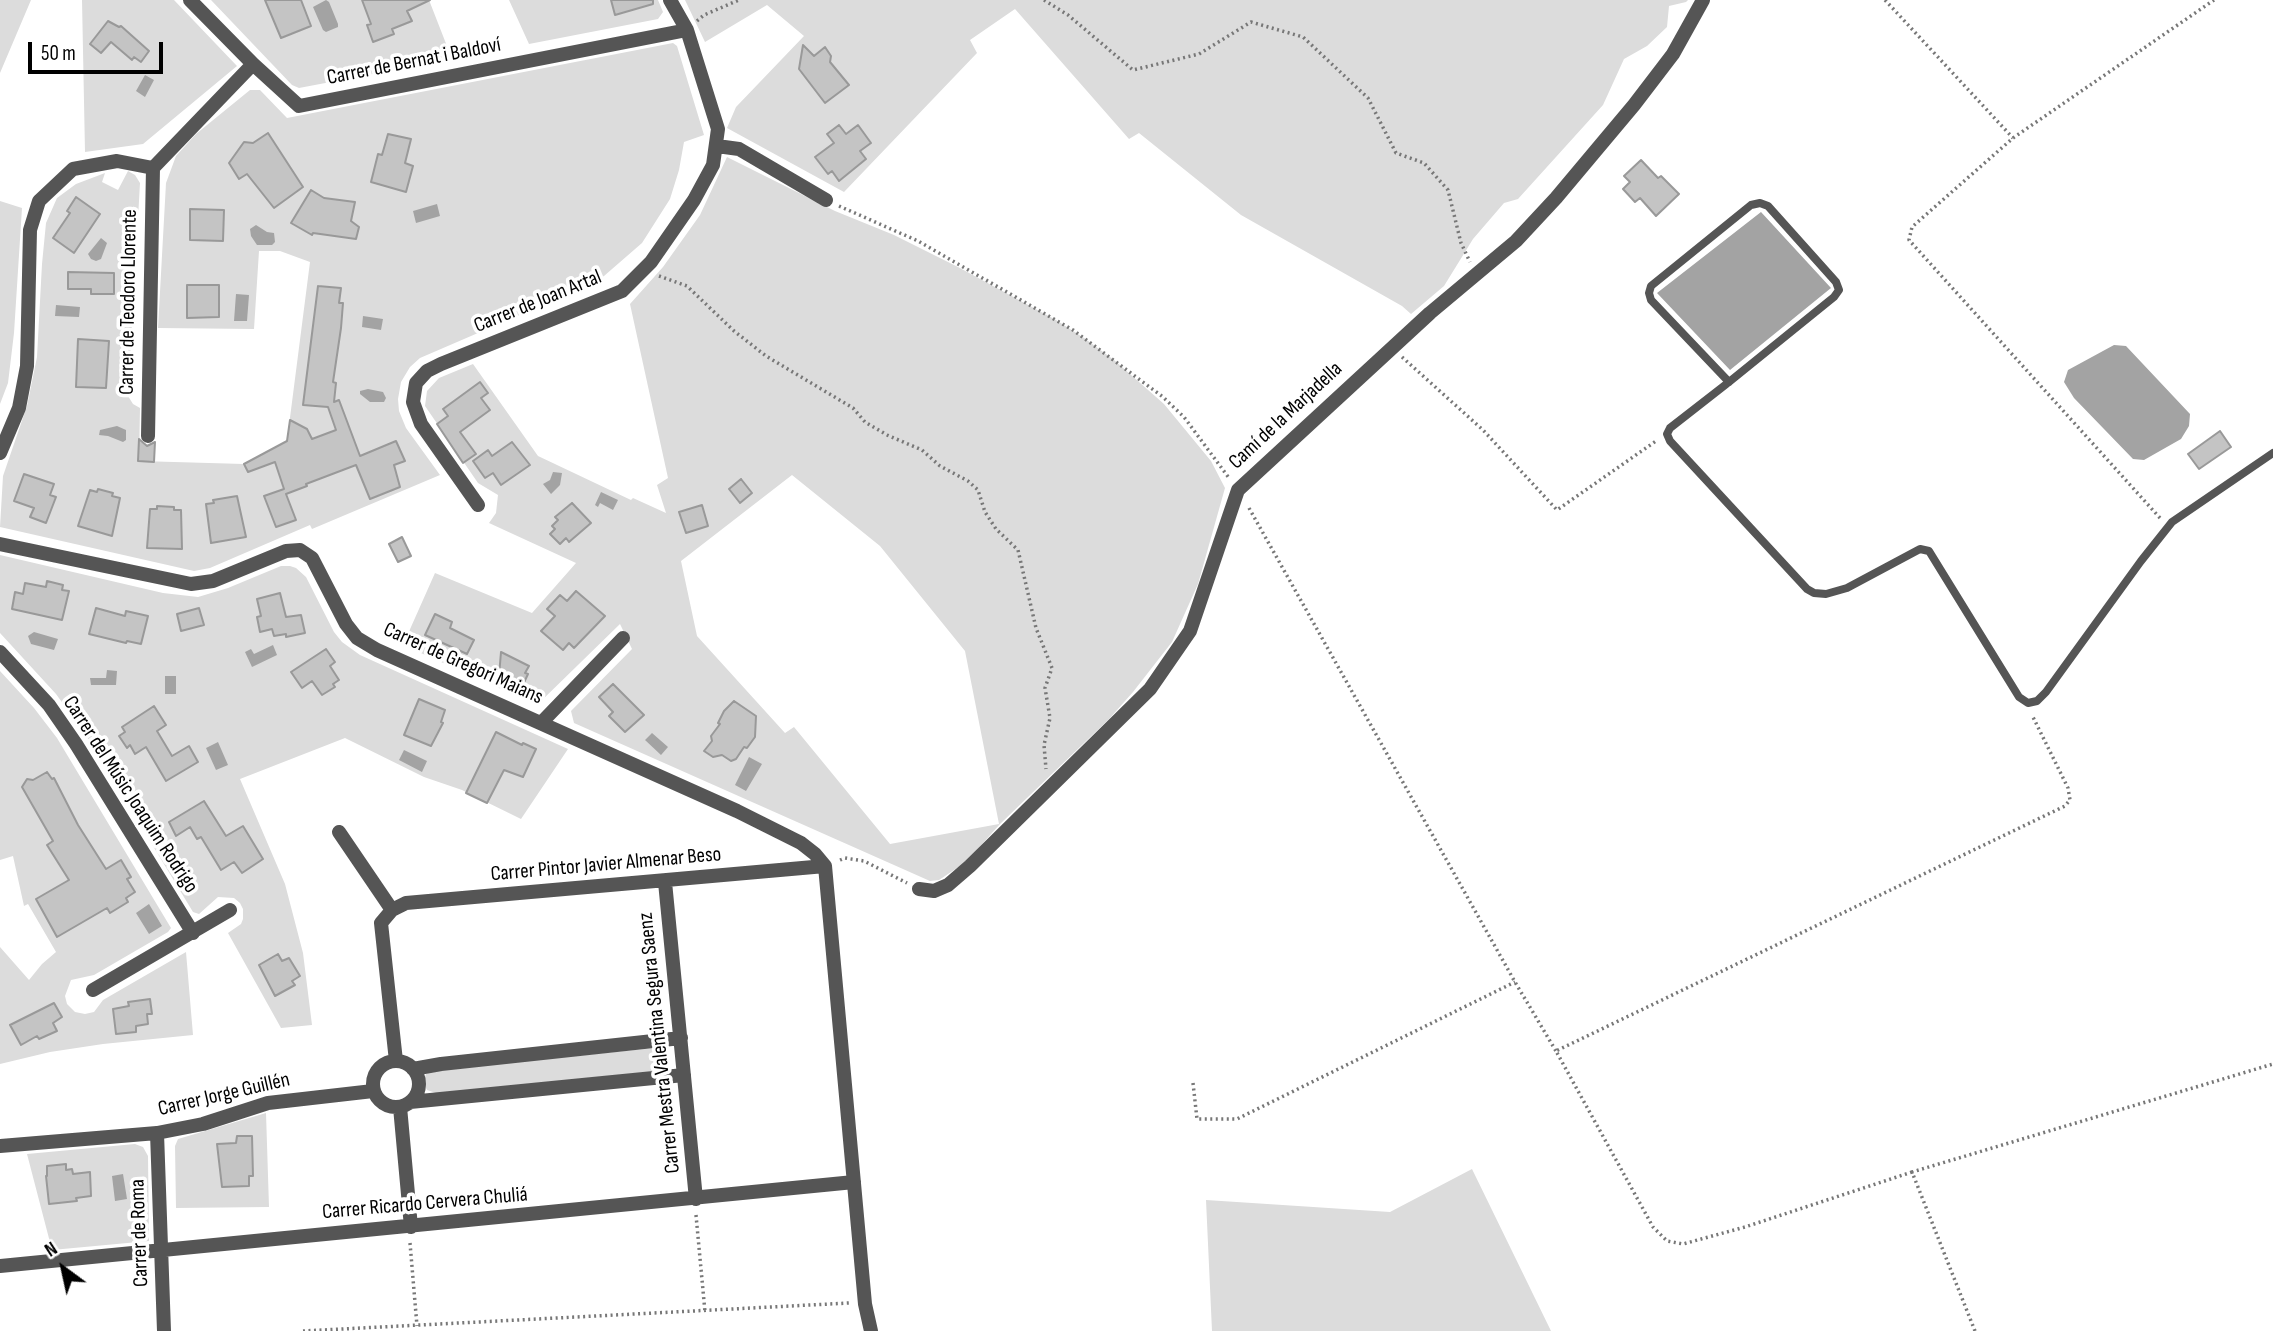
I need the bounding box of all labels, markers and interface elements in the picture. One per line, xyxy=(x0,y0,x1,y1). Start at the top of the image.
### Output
scale bar xyxy=(32,28,166,72)
street label: Carrer de Bernat i Baldoví xyxy=(325,33,503,91)
text: 50 m xyxy=(41,41,76,66)
street label: Carrer de Teodoro Llorente xyxy=(115,209,143,395)
street label: Carrer de Joan Artal xyxy=(471,265,605,339)
street label: Camí de la Marjadella xyxy=(1224,357,1348,475)
street label: Carrer de Gregori Maians xyxy=(379,618,547,710)
street label: Carrer del Músic Joaquim Rodrigo xyxy=(57,692,203,898)
street label: Carrer Pintor Javier Almenar Beso xyxy=(490,842,722,888)
street label: Carrer Mestra Valentina Segura Saenz xyxy=(634,911,686,1175)
street label: Carrer Jorge Guillén xyxy=(156,1068,292,1122)
street label: Carrer de Roma xyxy=(126,1179,154,1287)
street label: Carrer Ricardo Cervera Chuliá xyxy=(321,1182,529,1226)
north arrow xyxy=(28,1233,98,1303)
text: N xyxy=(41,1238,62,1262)

